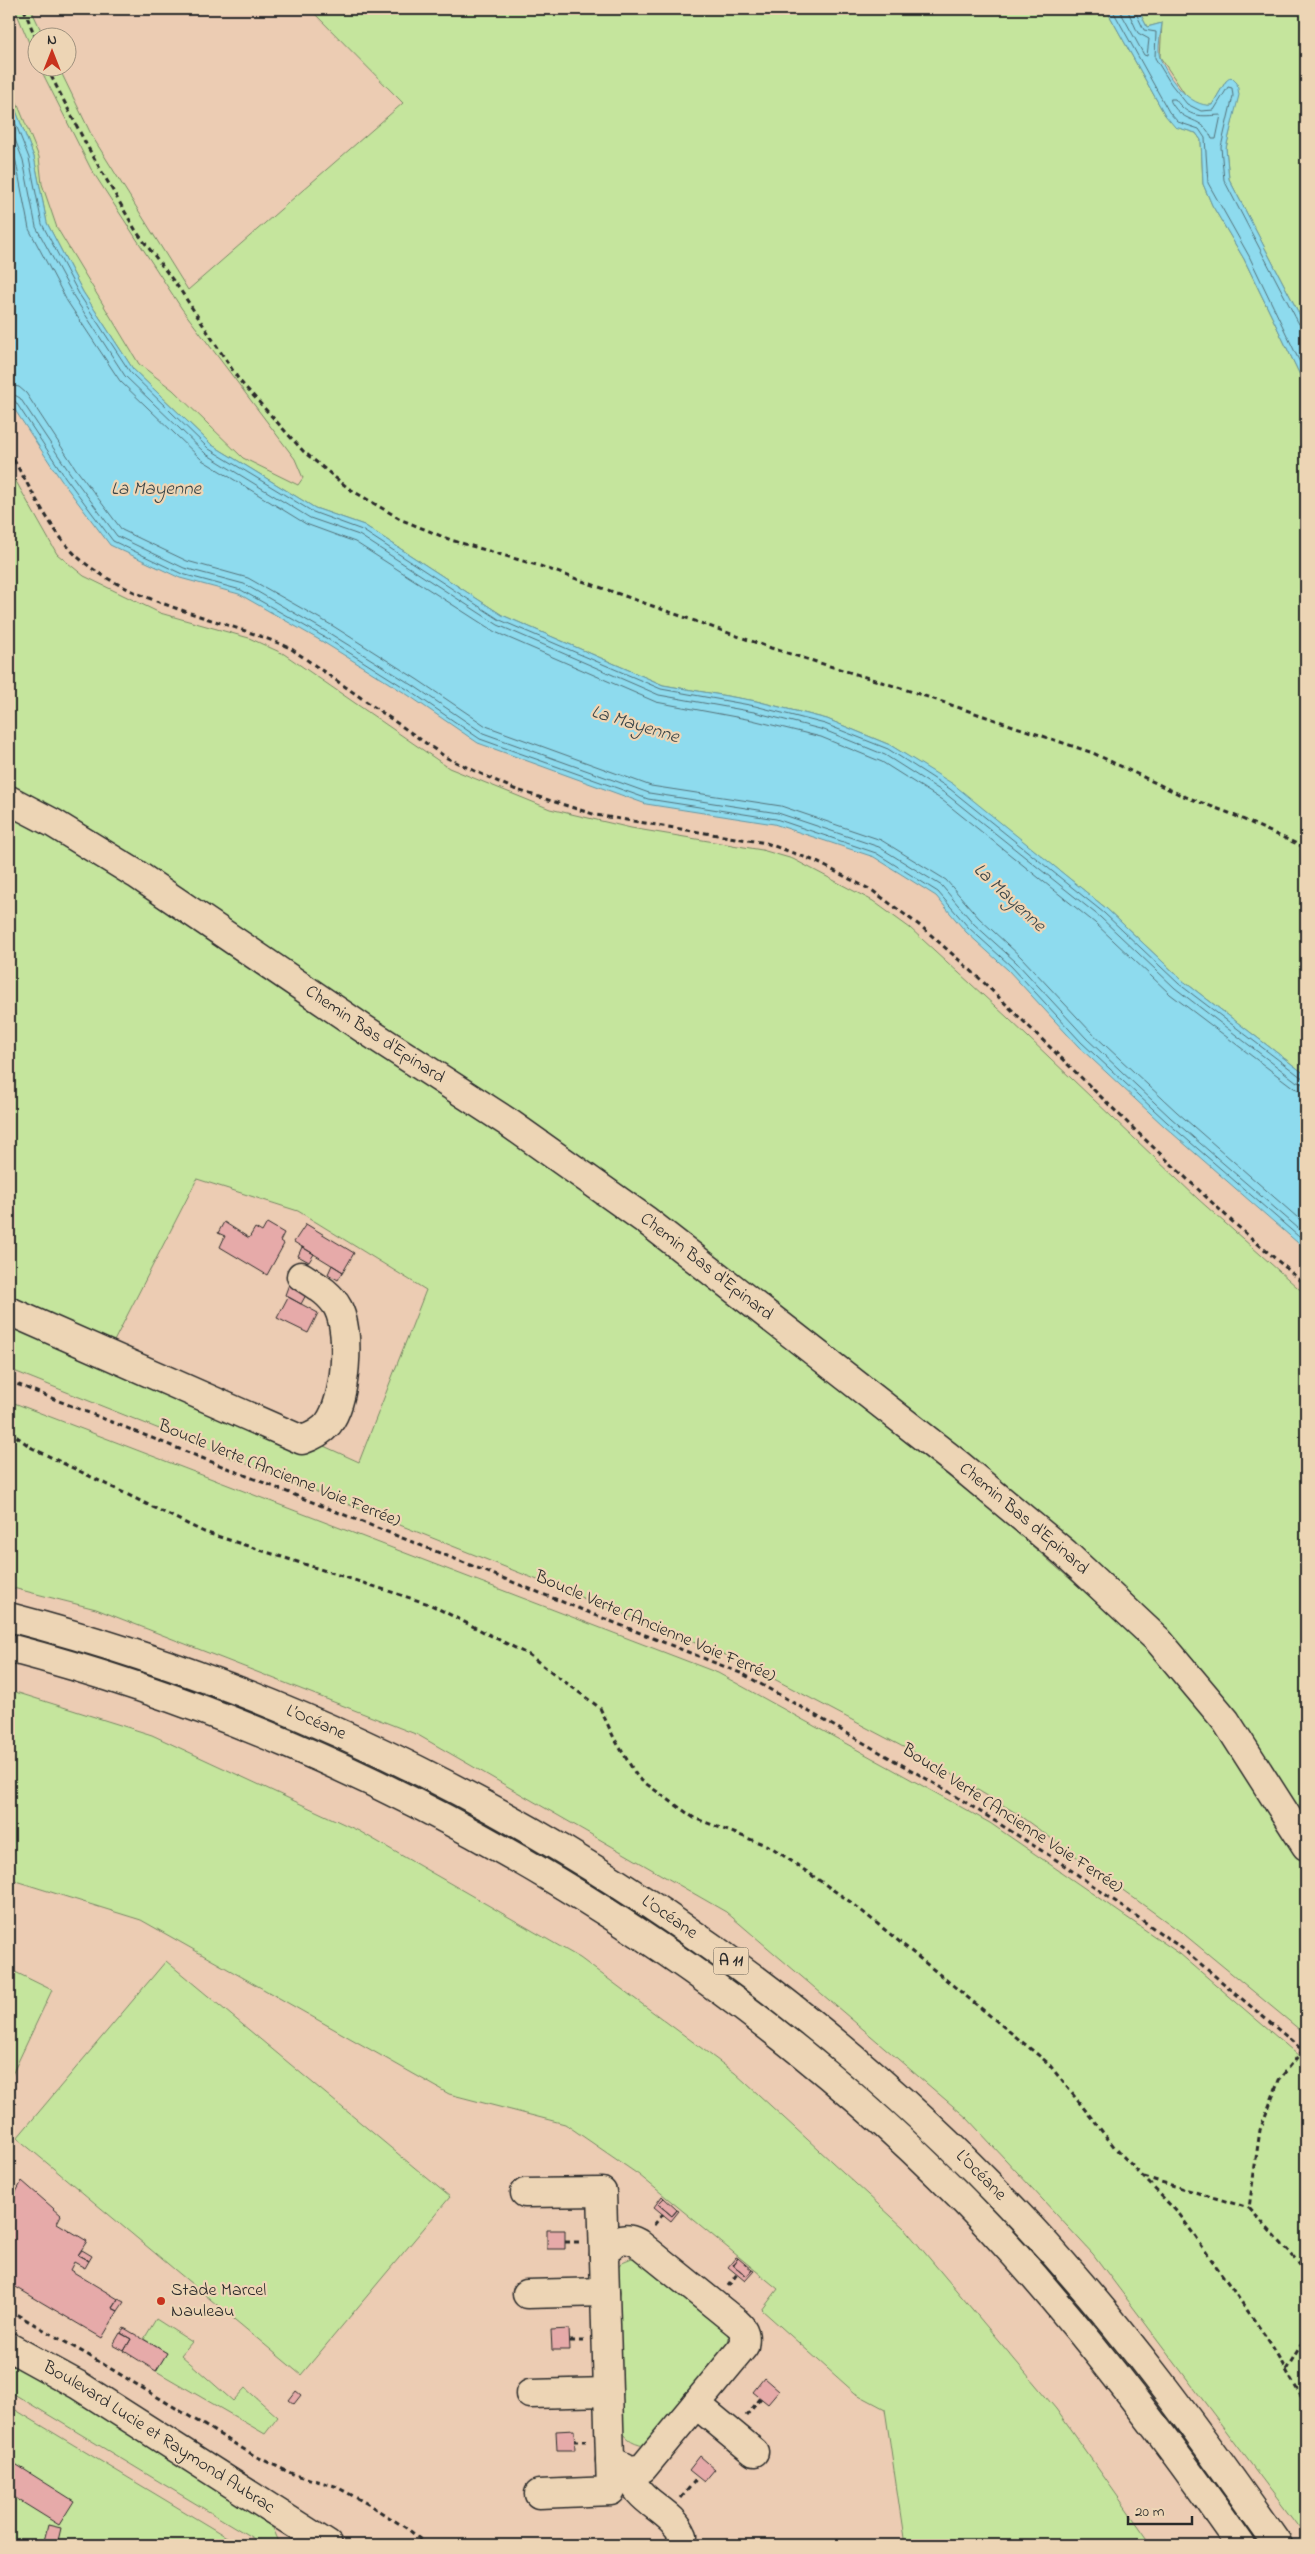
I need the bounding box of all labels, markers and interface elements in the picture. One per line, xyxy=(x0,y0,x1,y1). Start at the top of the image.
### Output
north arrow xyxy=(28,28,78,78)
text: N xyxy=(47,30,57,51)
water label: La Mayenne xyxy=(111,476,203,503)
water label: La Mayenne xyxy=(588,699,683,752)
water label: La Mayenne xyxy=(967,857,1052,940)
street label: Chemin Bas d'Epinard xyxy=(299,979,450,1091)
street label: Chemin Bas d'Epinard xyxy=(634,1207,778,1328)
street label: Boucle Verte (Ancienne Voie Ferrée) xyxy=(153,1413,404,1535)
street label: Chemin Bas d'Epinard xyxy=(953,1457,1094,1581)
street label: Boucle Verte (Ancienne Voie Ferrée) xyxy=(530,1564,779,1690)
street label: L’Océane xyxy=(282,1698,351,1748)
street label: Boucle Verte (Ancienne Voie Ferrée) xyxy=(895,1737,1128,1900)
street label: L’Océane xyxy=(636,1889,703,1947)
road number: A 11 xyxy=(714,1948,748,1974)
street label: L’Océane xyxy=(949,2144,1013,2208)
place label: Stade Marcel Nauleau xyxy=(171,2278,266,2325)
marker: Stade Marcel Nauleau xyxy=(155,2295,167,2307)
street label: Boulevard Lucie et Raymond Aubrac xyxy=(37,2354,280,2521)
scale bar xyxy=(1128,2494,1191,2526)
text: 20 m xyxy=(1135,2501,1165,2523)

